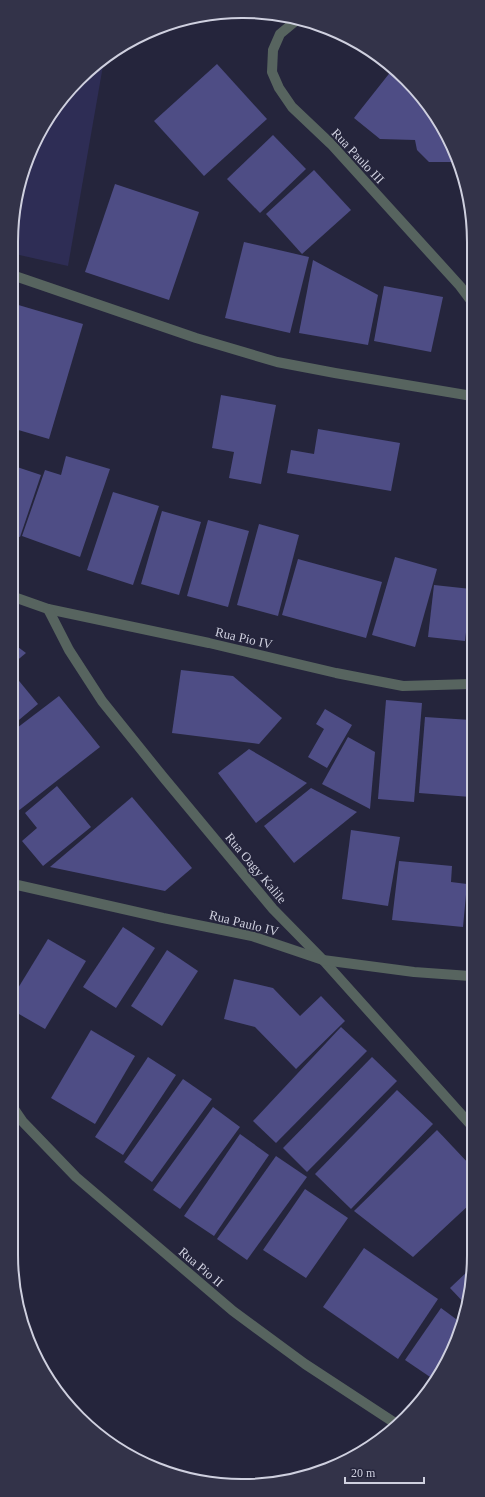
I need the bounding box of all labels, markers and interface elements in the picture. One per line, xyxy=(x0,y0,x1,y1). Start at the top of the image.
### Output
street label: Rua Paulo III xyxy=(329,125,387,187)
street label: Rua Pio IV xyxy=(214,624,275,652)
street label: Rua Oagy Kalile xyxy=(222,830,290,906)
street label: Rua Paulo IV xyxy=(208,907,281,939)
street label: Rua Pio II xyxy=(176,1244,226,1290)
scale bar xyxy=(345,1459,424,1485)
text: 20 m xyxy=(351,1466,376,1480)

